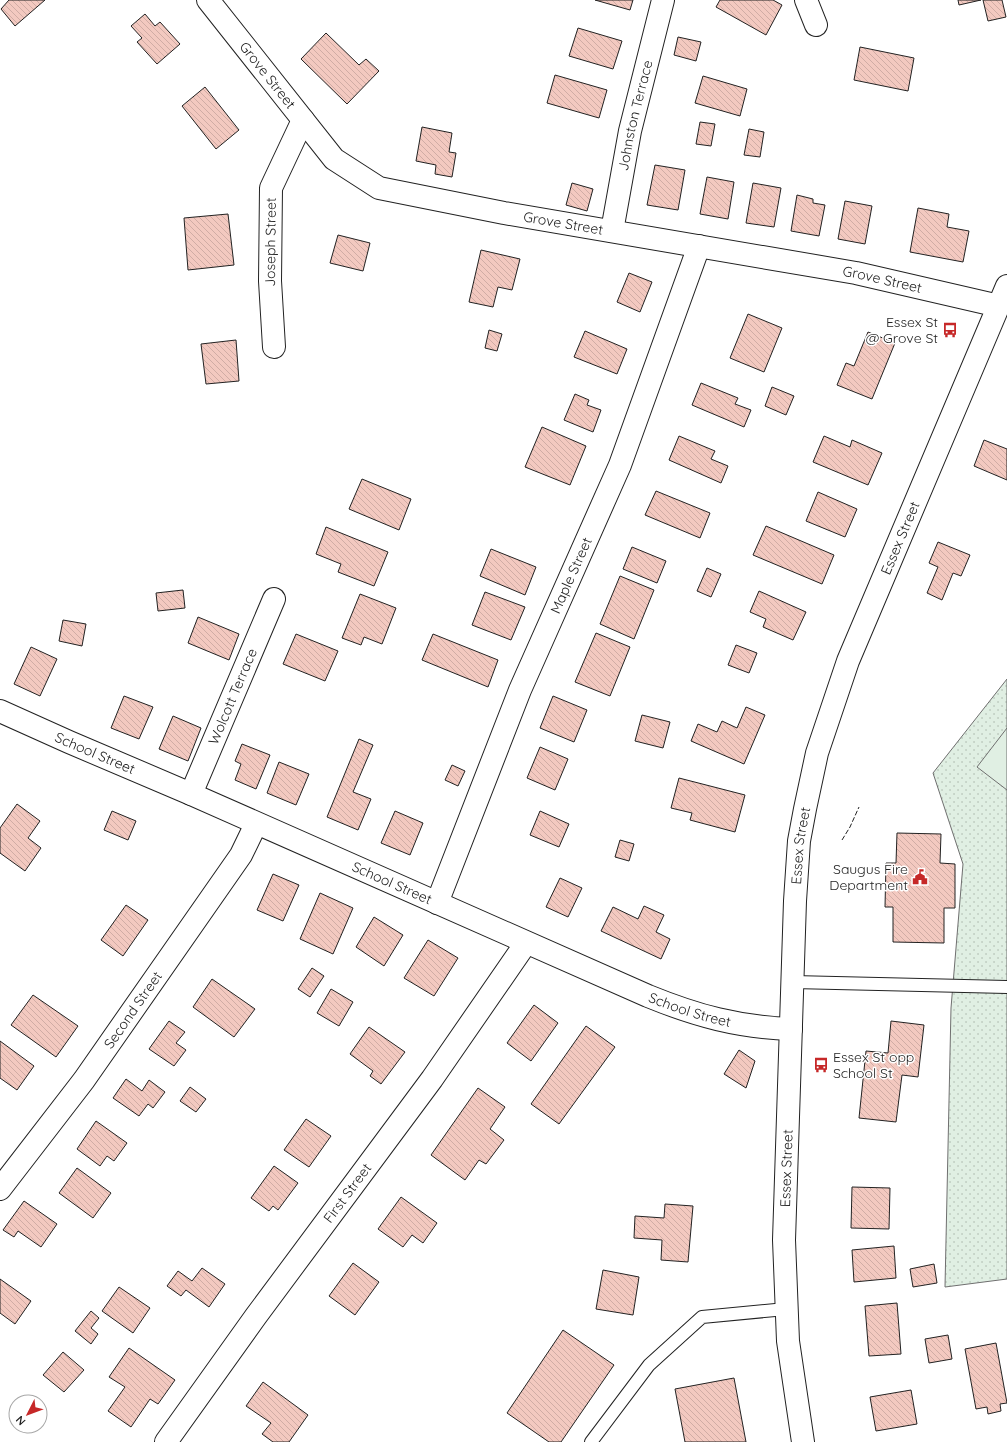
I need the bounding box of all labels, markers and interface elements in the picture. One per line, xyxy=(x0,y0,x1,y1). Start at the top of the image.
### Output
street label: Grove Street xyxy=(236,38,300,113)
street label: Johnston Terrace xyxy=(614,58,657,172)
street label: Joseph Street xyxy=(261,197,280,287)
street label: Grove Street xyxy=(522,207,605,239)
street label: Grove Street xyxy=(841,262,924,297)
place label: Essex St @ Grove St xyxy=(866,313,938,347)
bus stop icon: Essex St @ Grove St xyxy=(941,321,959,339)
street label: Essex Street xyxy=(877,498,924,577)
street label: Maple Street xyxy=(546,534,596,616)
street label: Wolcott Terrace xyxy=(204,646,261,747)
street label: School Street xyxy=(52,728,138,778)
street label: Essex Street xyxy=(787,805,814,885)
street label: School Street xyxy=(349,857,435,908)
place label: Saugus Fire Department xyxy=(829,860,908,894)
public building icon: Saugus Fire Department xyxy=(911,868,929,886)
street label: Second Street xyxy=(100,968,166,1052)
street label: School Street xyxy=(646,988,733,1031)
place label: Essex St opp School St xyxy=(833,1048,914,1082)
bus stop icon: Essex St opp School St xyxy=(812,1056,830,1074)
street label: Essex Street xyxy=(776,1129,797,1207)
street label: First Street xyxy=(319,1159,375,1226)
north arrow xyxy=(8,1394,48,1434)
text: N xyxy=(13,1413,28,1428)

